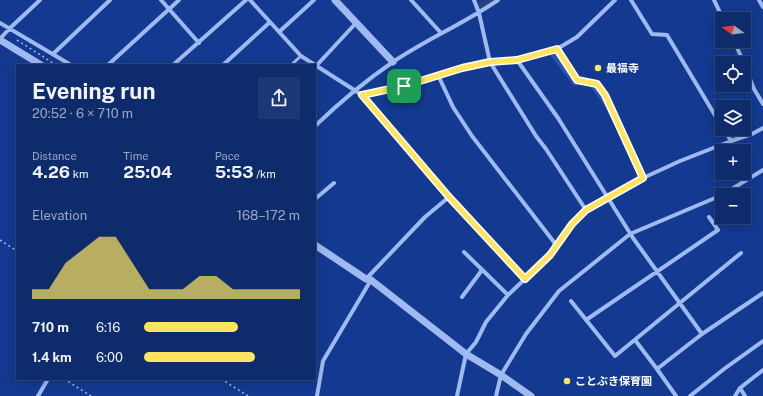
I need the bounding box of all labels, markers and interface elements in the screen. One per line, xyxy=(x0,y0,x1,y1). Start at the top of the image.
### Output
north arrow xyxy=(715,12,751,48)
map controls xyxy=(715,12,751,224)
button: locate xyxy=(715,56,751,92)
place label: 最福寺 xyxy=(606,62,639,74)
marker: 最福寺 xyxy=(593,63,603,73)
pin xyxy=(387,69,421,103)
icon: arrive xyxy=(393,75,415,97)
button: share xyxy=(258,77,300,119)
text: Evening run xyxy=(32,78,156,104)
button: layers xyxy=(715,100,751,136)
text: 20:52 · 6 × 710 m xyxy=(32,106,133,121)
button: + xyxy=(715,144,751,180)
text: Distance xyxy=(32,150,77,162)
text: Time xyxy=(123,150,148,162)
text: Pace xyxy=(215,150,240,162)
text: 4.26 xyxy=(32,162,70,182)
text: 25:04 xyxy=(123,162,172,182)
text: 5:53 xyxy=(215,162,254,182)
text: km xyxy=(70,168,88,180)
text: /km xyxy=(254,168,276,180)
button: − xyxy=(715,188,751,224)
text: Elevation xyxy=(32,208,87,223)
text: 168–172 m xyxy=(237,208,300,223)
text: 710 m xyxy=(32,320,69,335)
text: 6:16 xyxy=(96,320,120,335)
text: 1.4 km xyxy=(32,350,72,365)
text: 6:00 xyxy=(96,350,123,365)
place label: ことぶき保育園 xyxy=(575,375,652,387)
marker: ことぶき保育園 xyxy=(562,376,572,386)

